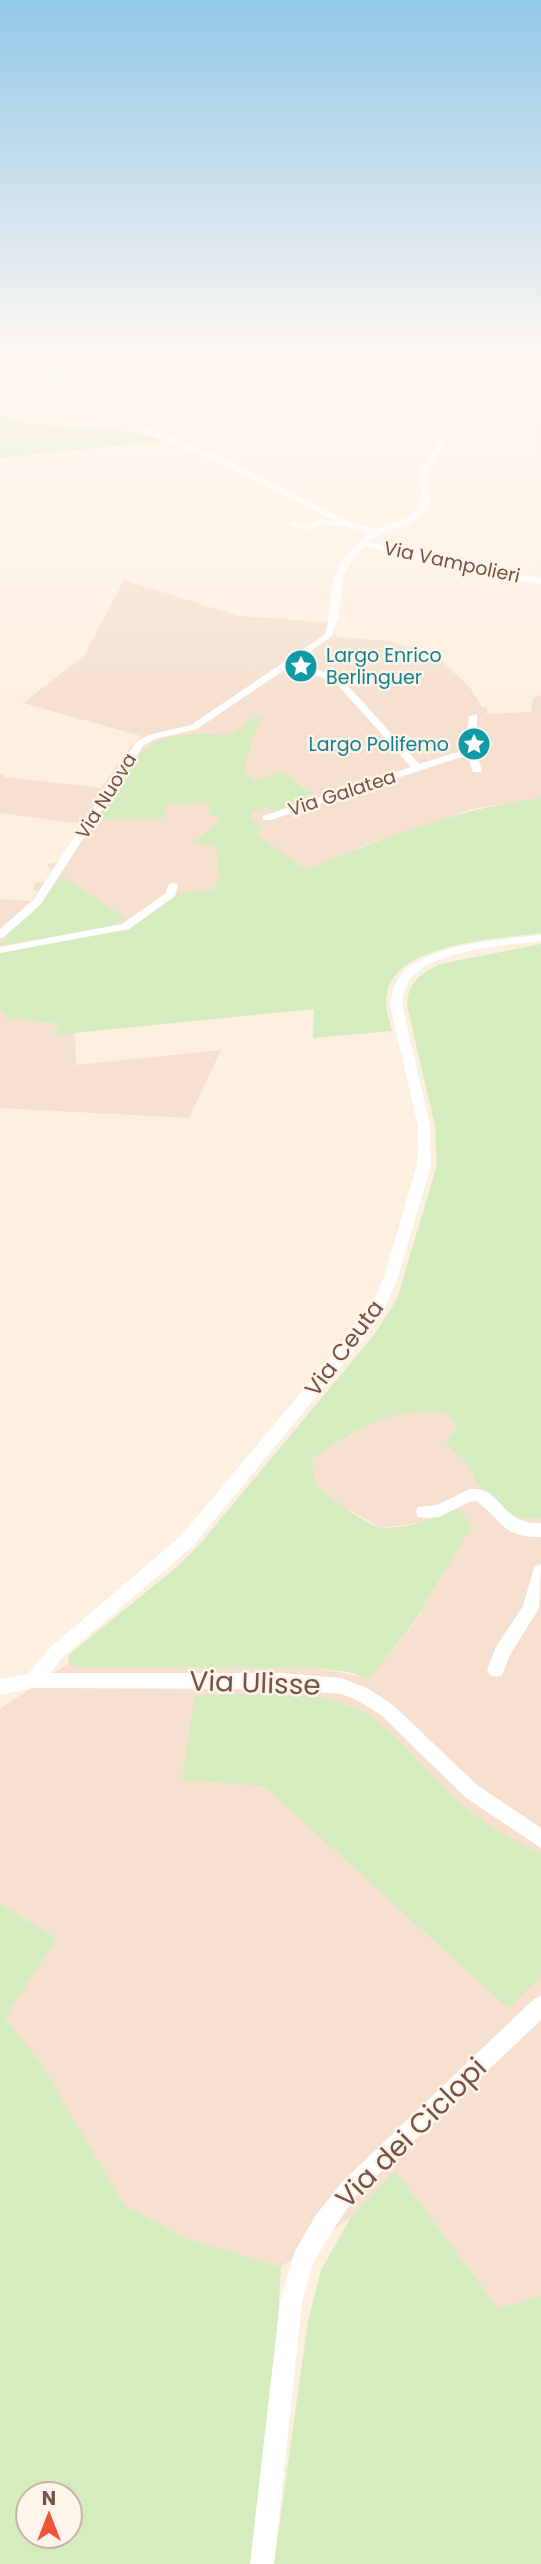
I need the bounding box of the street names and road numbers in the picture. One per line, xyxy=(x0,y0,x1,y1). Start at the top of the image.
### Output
street label: Via Vampolieri xyxy=(381,534,523,590)
street label: Via Nuova xyxy=(69,748,143,844)
street label: Via Galatea xyxy=(285,763,399,823)
street label: Via Ceuta xyxy=(297,1293,391,1403)
street label: Via Ulisse xyxy=(189,1661,321,1705)
street label: Via dei Ciclopi xyxy=(327,2049,495,2217)

